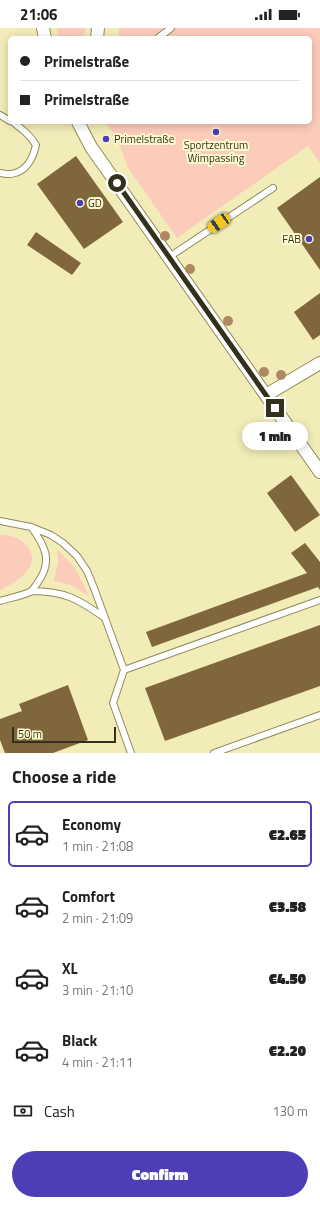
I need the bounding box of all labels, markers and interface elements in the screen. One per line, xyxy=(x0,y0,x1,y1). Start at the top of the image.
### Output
text: 21:06 xyxy=(20,3,57,26)
text: Primelstraße xyxy=(44,50,129,73)
text: Primelstraße xyxy=(44,88,129,111)
marker: Sportzentrum Wimpassing xyxy=(211,127,221,137)
place label: Primelstraße xyxy=(114,131,175,147)
marker: Primelstraße xyxy=(101,134,111,144)
place label: Sportzentrum Wimpassing xyxy=(184,137,248,166)
route start xyxy=(108,174,126,192)
place label: GD xyxy=(88,195,102,211)
marker: GD xyxy=(75,198,85,208)
car xyxy=(206,211,232,235)
place label: FAB xyxy=(282,231,301,247)
marker: FAB xyxy=(304,234,314,244)
route end xyxy=(266,399,284,417)
callout: 1 min xyxy=(242,422,308,450)
text: 1 min xyxy=(259,426,291,446)
scale bar xyxy=(12,725,116,744)
text: 50 m xyxy=(18,726,42,742)
text: Choose a ride xyxy=(12,763,116,790)
text: Economy xyxy=(62,813,121,836)
icon: car xyxy=(14,816,50,852)
text: €2.65 xyxy=(269,823,306,846)
text: 1 min · 21:08 xyxy=(62,836,133,856)
text: Comfort xyxy=(62,885,115,908)
icon: car xyxy=(14,888,50,924)
text: €3.58 xyxy=(269,895,306,918)
text: 2 min · 21:09 xyxy=(62,908,133,928)
text: XL xyxy=(62,957,78,980)
icon: car xyxy=(14,960,50,996)
text: €4.50 xyxy=(269,967,306,990)
text: 3 min · 21:10 xyxy=(62,980,133,1000)
text: Black xyxy=(62,1029,97,1052)
icon: car xyxy=(14,1032,50,1068)
text: €2.20 xyxy=(269,1039,306,1062)
text: 4 min · 21:11 xyxy=(62,1052,133,1072)
icon: cash xyxy=(12,1100,34,1122)
text: Cash xyxy=(44,1100,75,1123)
text: 130 m xyxy=(272,1101,308,1121)
button: Confirm xyxy=(12,1151,308,1197)

